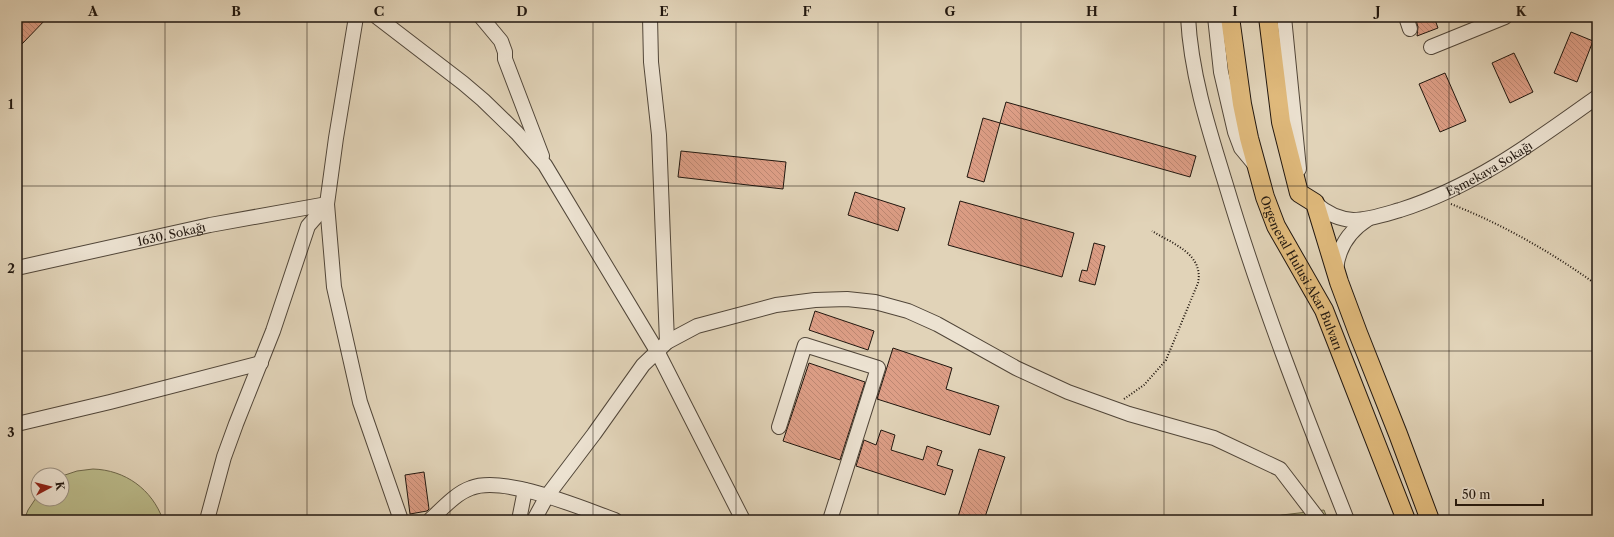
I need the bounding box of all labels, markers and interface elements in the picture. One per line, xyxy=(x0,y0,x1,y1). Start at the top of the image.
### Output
text: A xyxy=(87,3,99,19)
text: B xyxy=(231,3,241,19)
text: C xyxy=(374,3,384,19)
text: D xyxy=(516,3,528,19)
text: E xyxy=(659,3,669,19)
text: F xyxy=(803,3,812,19)
text: G xyxy=(944,3,956,19)
text: H xyxy=(1086,3,1098,19)
text: I xyxy=(1232,3,1238,19)
text: J xyxy=(1373,3,1381,19)
text: K xyxy=(1516,3,1527,19)
text: 1 xyxy=(8,96,14,112)
street label: Eşmekaya Sokağı xyxy=(1443,137,1535,199)
street label: Orgeneral Hulusi Akar Bulvarı xyxy=(1258,193,1346,352)
street label: 1630. Sokağı xyxy=(135,219,207,249)
text: 2 xyxy=(7,260,15,276)
text: 3 xyxy=(7,424,15,440)
north arrow xyxy=(30,467,70,507)
text: K xyxy=(52,481,68,492)
scale bar xyxy=(1456,481,1543,507)
text: 50 m xyxy=(1462,487,1491,502)

